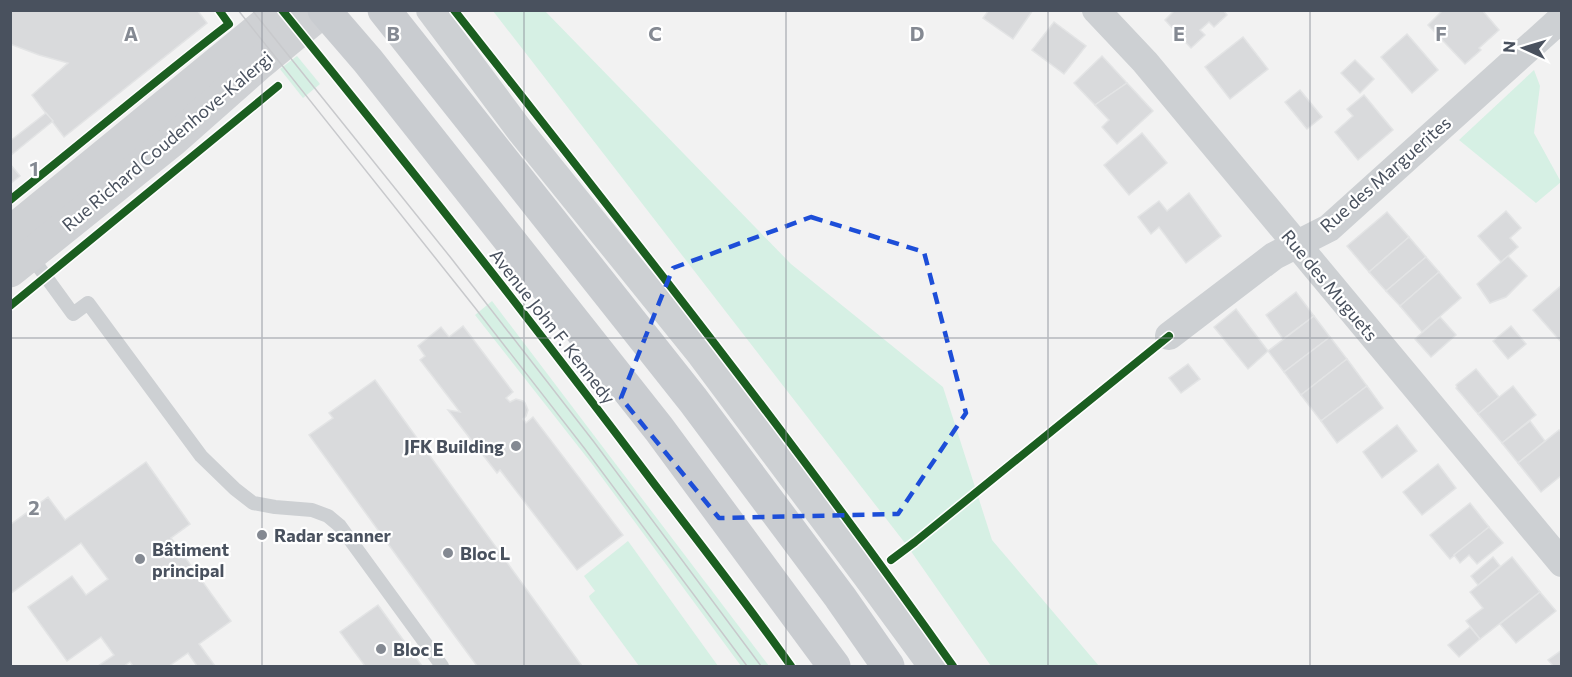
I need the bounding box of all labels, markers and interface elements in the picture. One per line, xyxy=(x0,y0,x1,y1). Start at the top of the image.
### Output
north arrow xyxy=(1494,18,1554,78)
text: A xyxy=(124,21,138,45)
text: B xyxy=(386,21,400,45)
text: C xyxy=(648,21,662,45)
text: D xyxy=(910,21,924,45)
text: E xyxy=(1173,21,1185,45)
text: F xyxy=(1435,21,1447,45)
text: N xyxy=(1499,40,1518,54)
street label: Rue Richard Coudenhove-Kalergi xyxy=(57,46,277,236)
street label: Rue des Marguerites xyxy=(1315,111,1455,237)
text: 1 xyxy=(29,156,39,180)
street label: Rue des Muguets xyxy=(1277,225,1383,345)
street label: Avenue John F. Kennedy xyxy=(486,244,620,408)
place label: JFK Building xyxy=(404,435,504,457)
marker: JFK Building xyxy=(509,439,523,453)
text: 2 xyxy=(28,495,40,519)
place label: Radar scanner xyxy=(274,524,392,546)
marker: Radar scanner xyxy=(255,528,269,542)
place label: Bâtiment principal xyxy=(152,538,230,581)
place label: Bloc L xyxy=(460,542,510,564)
marker: Bloc L xyxy=(441,546,455,560)
marker: Bâtiment principal xyxy=(133,552,147,566)
place label: Bloc E xyxy=(393,638,443,660)
marker: Bloc E xyxy=(374,642,388,656)

